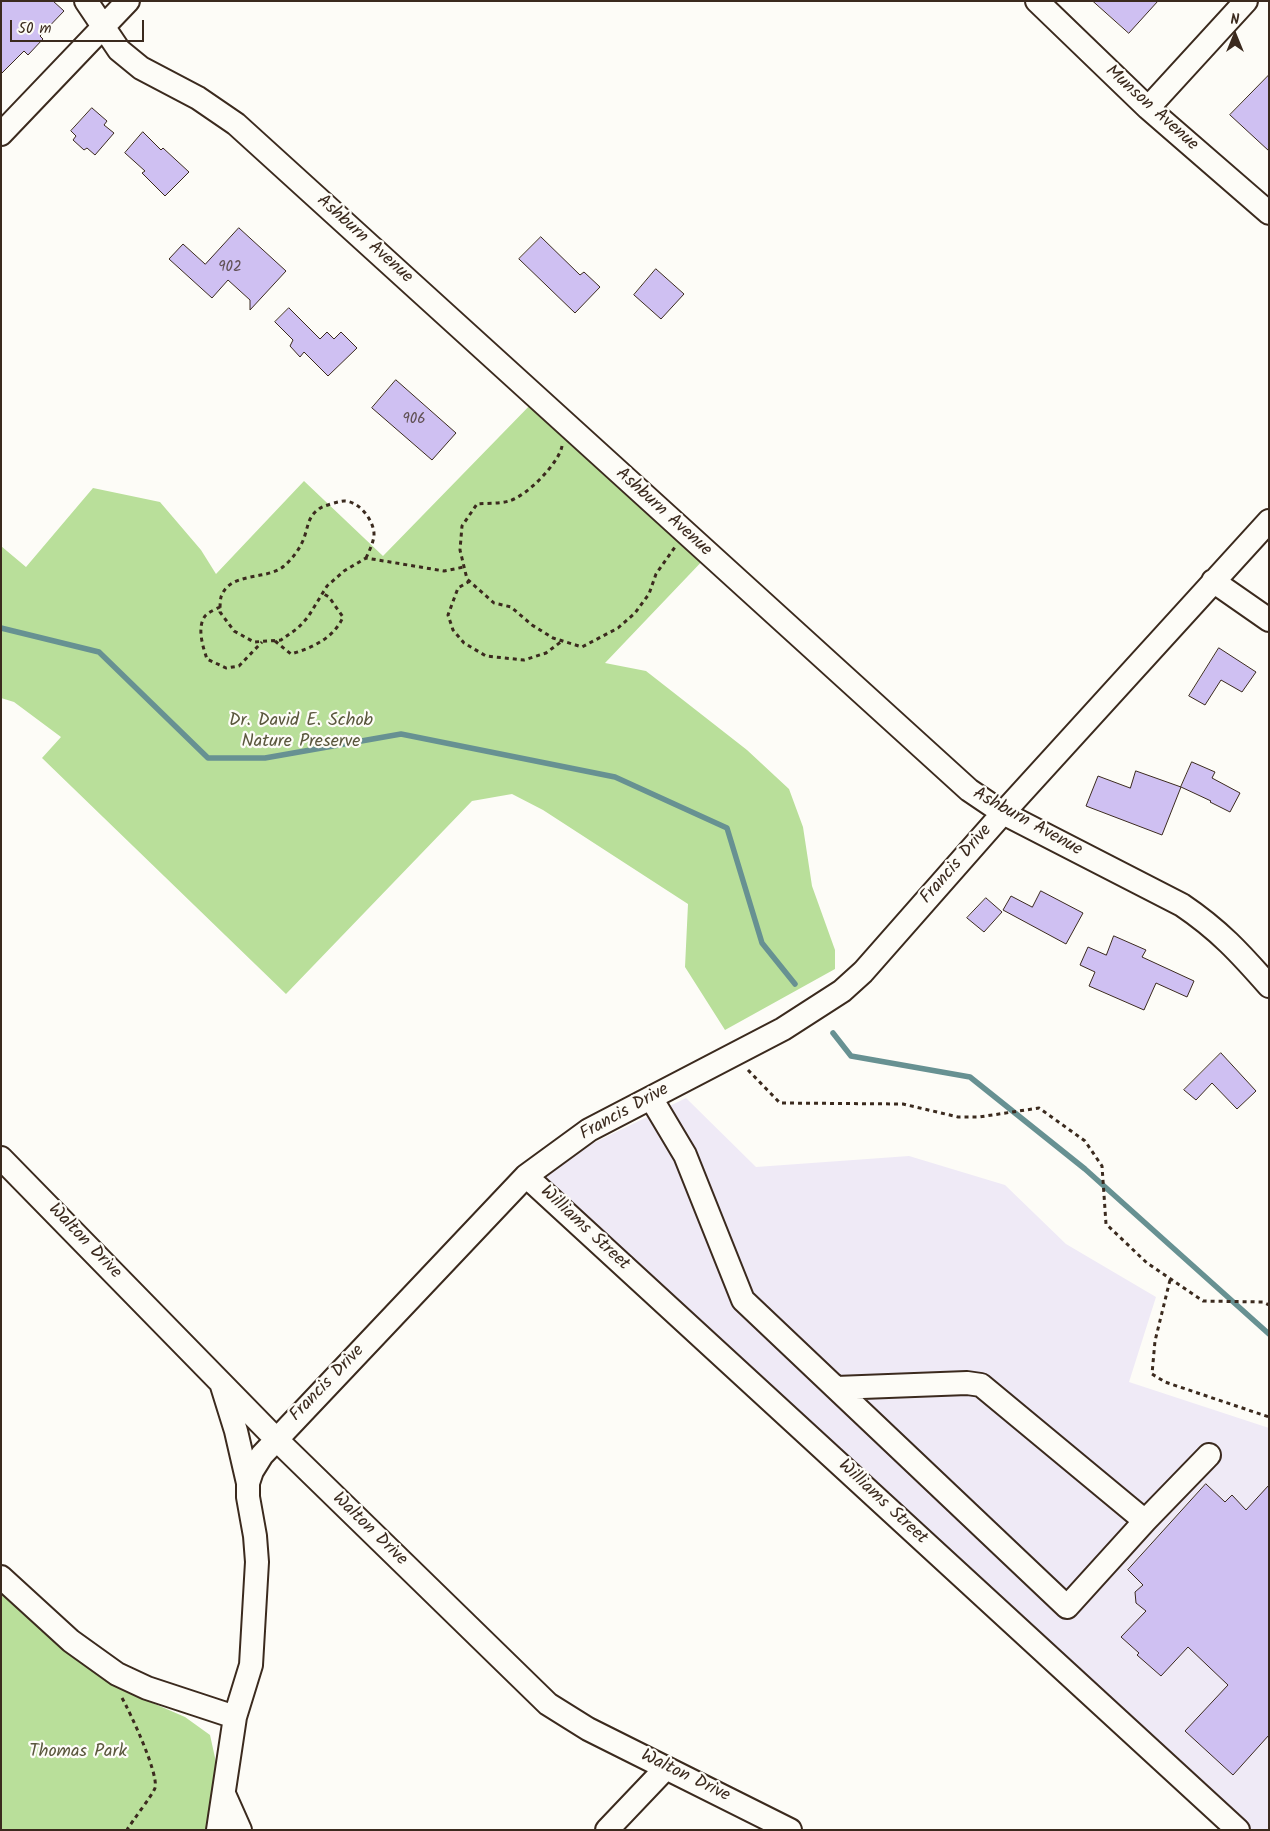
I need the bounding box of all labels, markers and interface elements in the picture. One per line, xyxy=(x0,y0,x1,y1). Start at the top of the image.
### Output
text: N xyxy=(1231,9,1239,31)
scale bar xyxy=(12,10,146,42)
north arrow xyxy=(1210,10,1260,60)
text: 50 m xyxy=(18,17,52,41)
street label: Munson Avenue xyxy=(1100,61,1202,157)
street label: Ashburn Avenue xyxy=(311,191,417,289)
house number: 902 xyxy=(218,259,242,277)
house number: 906 xyxy=(402,411,426,429)
street label: Ashburn Avenue xyxy=(610,464,716,562)
park label: Dr. David E. Schob Nature Preserve xyxy=(229,711,373,754)
street label: Ashburn Avenue xyxy=(968,784,1086,862)
street label: Francis Drive xyxy=(917,821,997,909)
street label: Francis Drive xyxy=(577,1080,673,1146)
street label: Williams Street xyxy=(535,1182,633,1276)
street label: Walton Drive xyxy=(43,1200,125,1284)
street label: Francis Drive xyxy=(286,1341,370,1427)
street label: Williams Street xyxy=(833,1456,931,1550)
street label: Walton Drive xyxy=(327,1489,411,1571)
park label: Thomas Park xyxy=(29,1742,127,1764)
street label: Walton Drive xyxy=(637,1746,733,1808)

